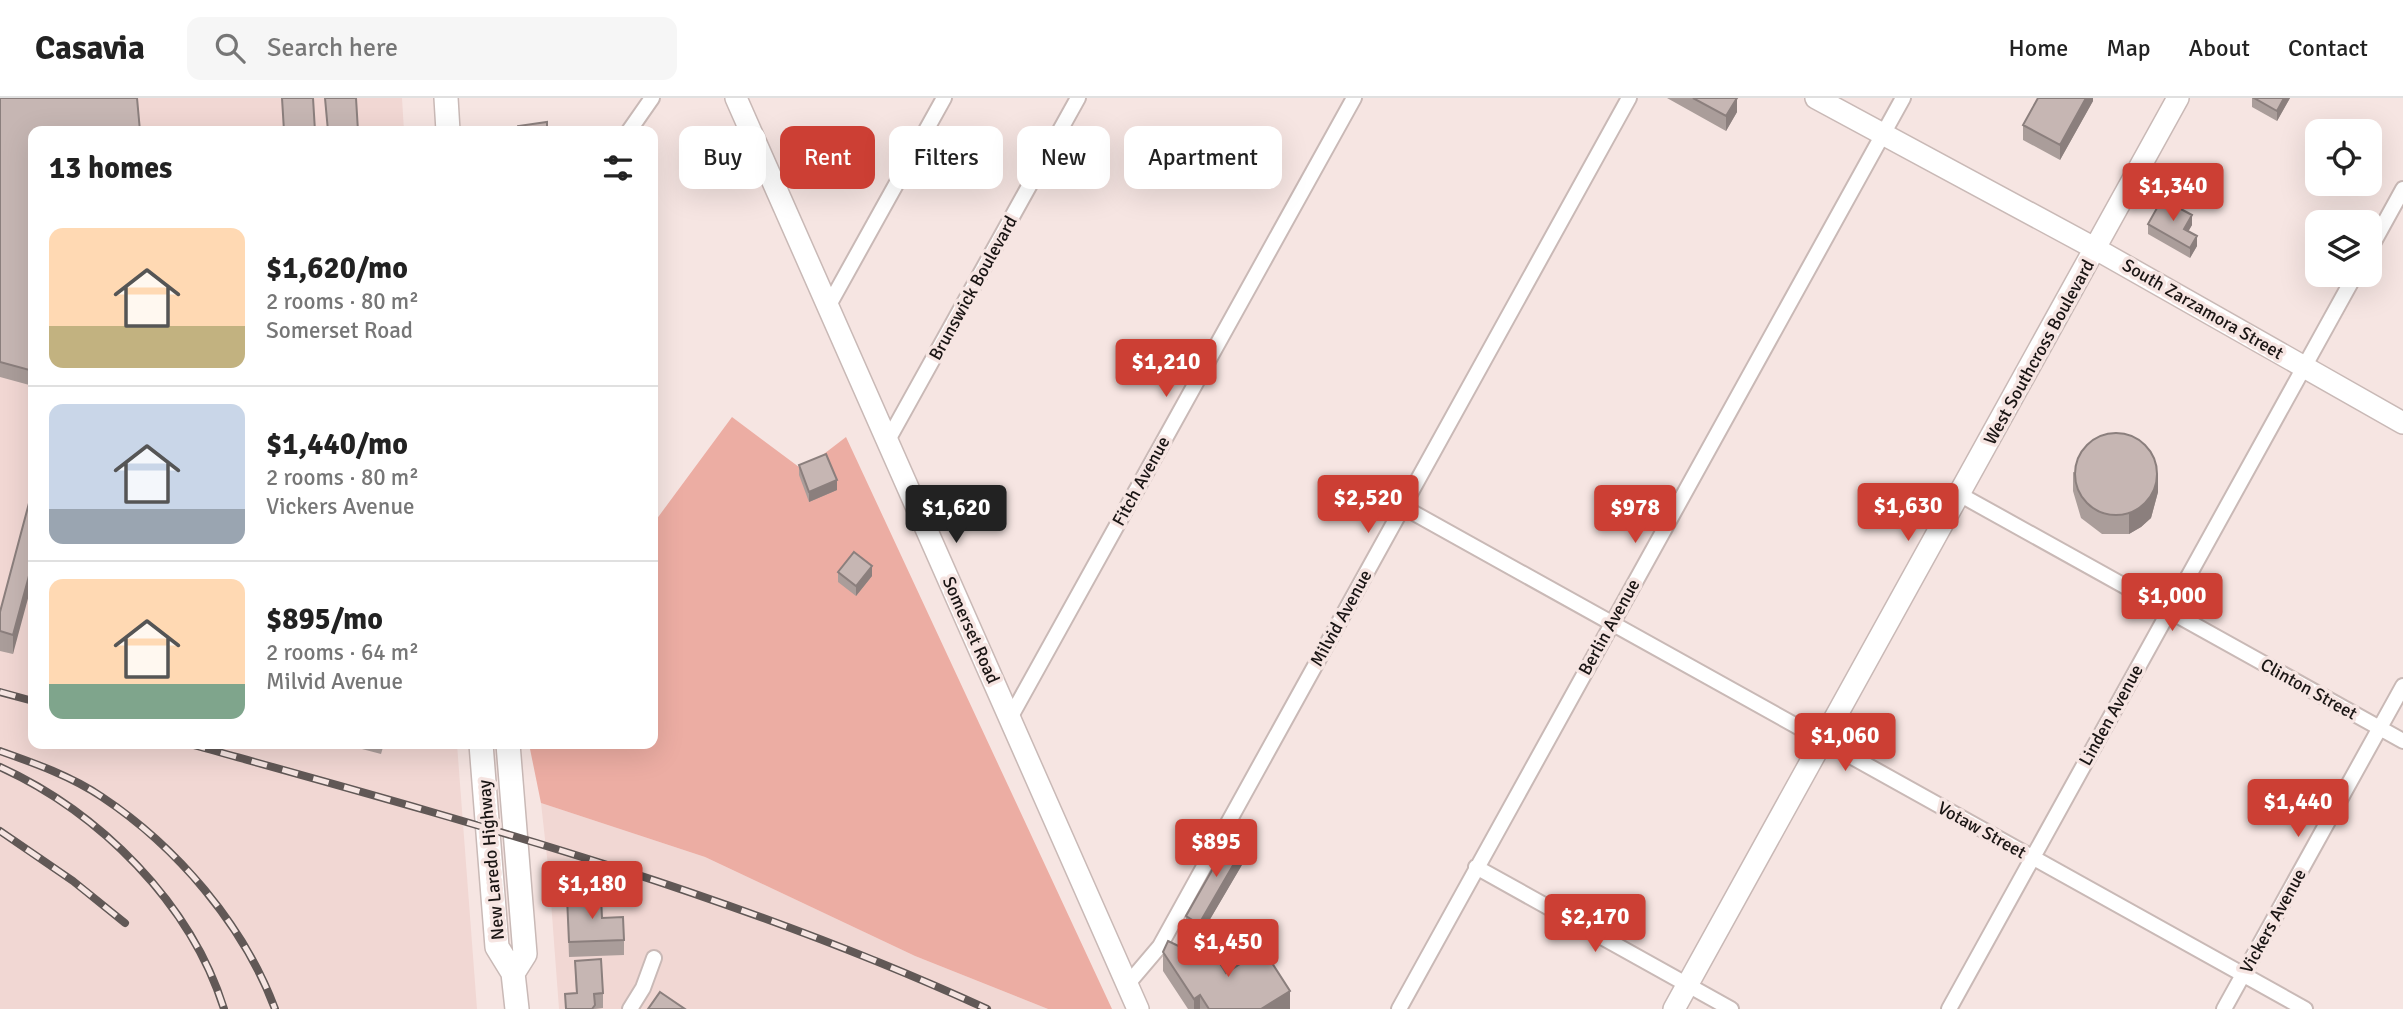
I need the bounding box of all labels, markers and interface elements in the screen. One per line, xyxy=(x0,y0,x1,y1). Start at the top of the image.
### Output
search box xyxy=(187,17,677,80)
text: Casavia xyxy=(35,28,145,69)
icon: search xyxy=(211,29,249,67)
text: Search here xyxy=(267,32,398,64)
text: Home xyxy=(2008,33,2068,63)
text: Map xyxy=(2106,33,2151,63)
text: About xyxy=(2189,33,2250,63)
text: Contact xyxy=(2288,33,2368,63)
map controls xyxy=(2305,119,2382,287)
button: locate xyxy=(2305,119,2382,196)
chip: Buy xyxy=(679,126,766,189)
chip: Rent xyxy=(780,126,875,189)
chip: Filters xyxy=(889,126,1003,189)
chip: New xyxy=(1017,126,1110,189)
chip: Apartment xyxy=(1124,126,1282,189)
icon: filters xyxy=(599,149,637,187)
text: 13 homes xyxy=(49,150,172,187)
pin: $1,340 xyxy=(2116,164,2230,223)
text: $1,340 xyxy=(2139,171,2207,200)
button: layers xyxy=(2305,210,2382,287)
street label: Brunswick Boulevard xyxy=(924,212,1022,364)
text: $1,620/mo xyxy=(266,250,408,287)
street label: South Zarzamora Street xyxy=(2119,254,2287,364)
icon: home xyxy=(105,256,189,340)
street label: West Southcross Boulevard xyxy=(1979,256,2099,448)
text: 2 rooms · 80 m² xyxy=(266,287,419,316)
text: Somerset Road xyxy=(266,316,413,345)
pin: $1,210 xyxy=(1109,340,1223,399)
text: $1,210 xyxy=(1132,347,1200,376)
text: $1,440/mo xyxy=(266,426,408,463)
icon: home xyxy=(105,432,189,516)
street label: Fitch Avenue xyxy=(1107,432,1175,530)
text: 2 rooms · 80 m² xyxy=(266,463,419,492)
pin: $2,520 xyxy=(1311,476,1425,535)
text: $2,520 xyxy=(1334,483,1402,512)
pin: $1,630 xyxy=(1851,484,1965,543)
pin: $1,620 xyxy=(899,486,1013,545)
pin: $978 xyxy=(1594,486,1676,545)
text: $1,630 xyxy=(1874,491,1942,520)
text: Vickers Avenue xyxy=(266,492,414,521)
text: $1,620 xyxy=(922,493,990,522)
text: $978 xyxy=(1610,493,1660,522)
street label: Milvid Avenue xyxy=(1305,566,1377,670)
street label: Somerset Road xyxy=(938,573,1004,687)
pin: $1,000 xyxy=(2115,574,2229,633)
street label: Berlin Avenue xyxy=(1574,575,1644,679)
text: $1,000 xyxy=(2138,581,2206,610)
text: $895/mo xyxy=(266,601,383,638)
icon: home xyxy=(105,607,189,691)
text: 2 rooms · 64 m² xyxy=(266,638,419,667)
street label: Clinton Street xyxy=(2257,653,2361,725)
street label: Linden Avenue xyxy=(2074,661,2148,769)
text: Milvid Avenue xyxy=(266,667,403,696)
pin: $1,060 xyxy=(1788,714,1902,773)
text: $1,060 xyxy=(1811,721,1879,750)
street label: New Laredo Highway xyxy=(473,778,509,941)
pin: $1,440 xyxy=(2241,780,2355,839)
text: $1,440 xyxy=(2264,787,2332,816)
street label: Votaw Street xyxy=(1934,797,2030,863)
pin: $895 xyxy=(1175,820,1257,879)
text: $895 xyxy=(1191,827,1241,856)
pin: $1,180 xyxy=(535,862,649,921)
street label: Vickers Avenue xyxy=(2235,865,2311,977)
text: $1,180 xyxy=(558,869,626,898)
pin: $2,170 xyxy=(1538,894,1652,954)
text: $2,170 xyxy=(1561,902,1629,931)
pin: $1,450 xyxy=(1171,920,1285,979)
text: $1,450 xyxy=(1194,927,1262,956)

